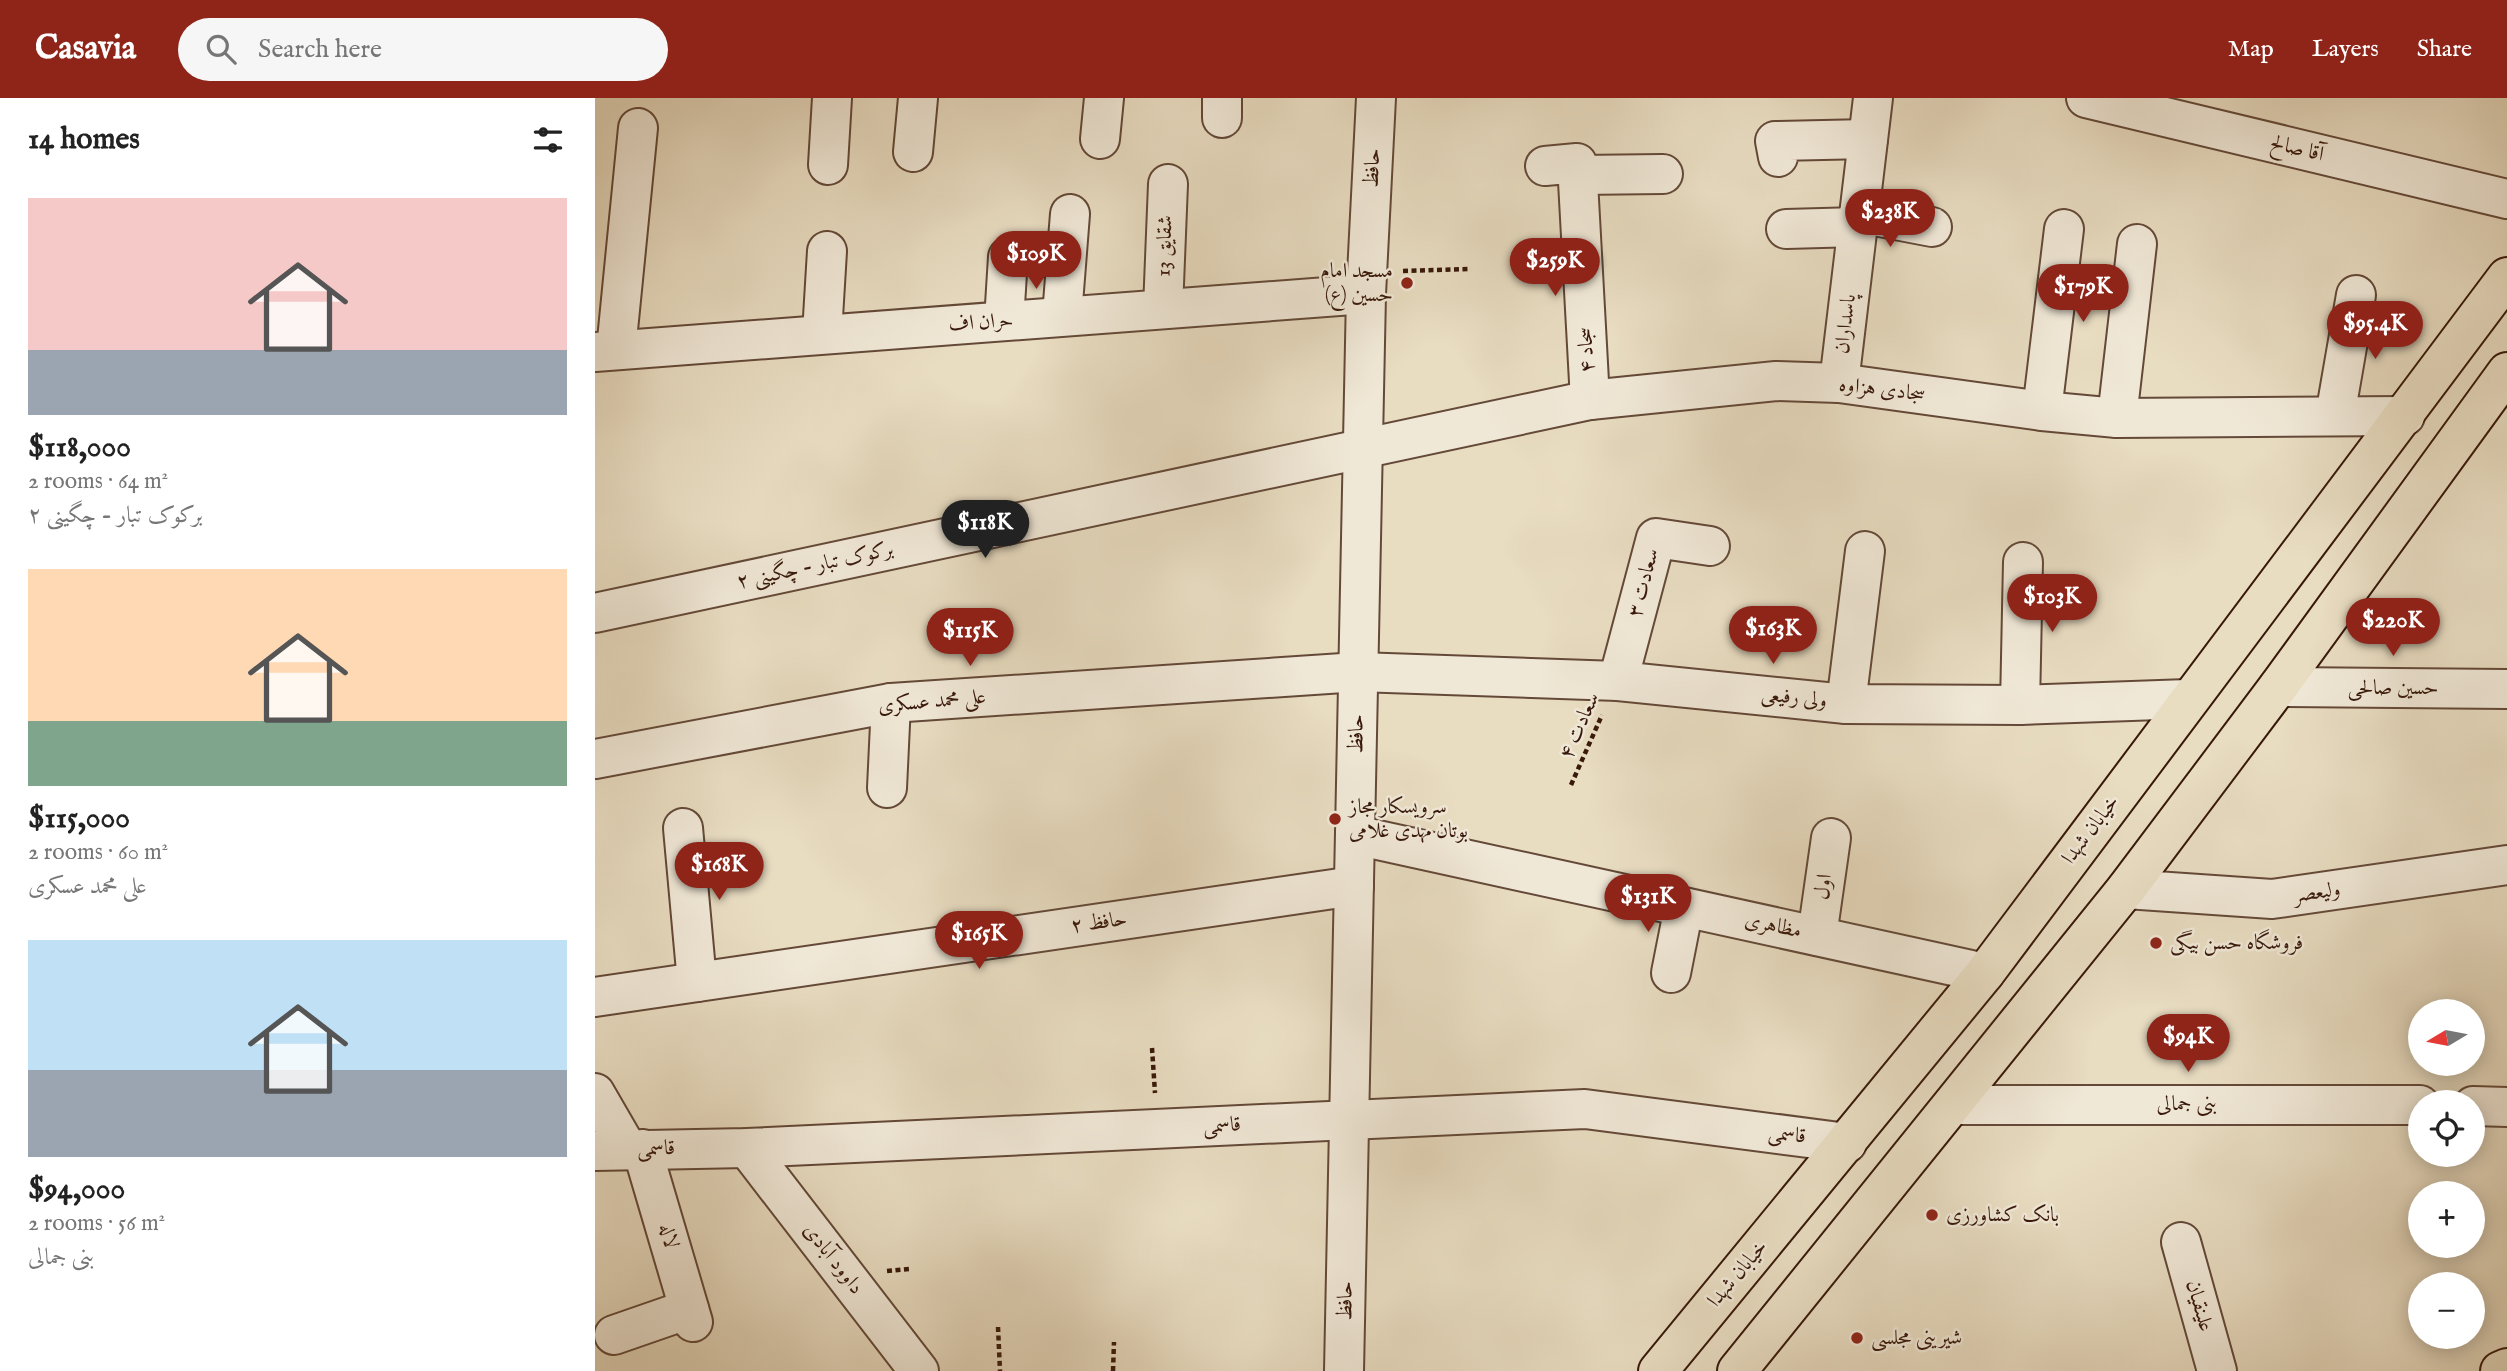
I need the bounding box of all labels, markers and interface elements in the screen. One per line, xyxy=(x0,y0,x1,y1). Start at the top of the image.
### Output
search box xyxy=(178,18,668,81)
text: Casavia xyxy=(35,28,136,70)
icon: search xyxy=(202,30,240,68)
text: Search here xyxy=(258,33,382,66)
text: Map xyxy=(2228,34,2274,65)
text: Layers xyxy=(2312,34,2379,65)
text: Share xyxy=(2417,34,2472,65)
text: 14 homes xyxy=(28,121,140,159)
icon: filters xyxy=(529,121,567,159)
street label: آقا صالح xyxy=(2267,128,2329,172)
street label: حافظ xyxy=(1358,148,1388,188)
pin: $238K xyxy=(1841,190,1939,249)
text: $238K xyxy=(1861,197,1919,226)
street label: شقایق 13 xyxy=(1150,215,1180,277)
pin: $109K xyxy=(987,232,1085,291)
pin: $259K xyxy=(1506,238,1604,298)
text: $109K xyxy=(1006,239,1066,268)
icon: home xyxy=(235,244,361,370)
text: $259K xyxy=(1526,246,1584,275)
place label: مسجد امام حسین (ع) xyxy=(1320,258,1393,312)
pin: $179K xyxy=(2034,264,2132,324)
text: $179K xyxy=(2054,272,2112,301)
marker: مسجد امام حسین (ع) xyxy=(1399,275,1415,291)
street label: پاسداران xyxy=(1829,292,1863,355)
pin: $95.4K xyxy=(2318,302,2432,361)
street label: حران اف xyxy=(948,307,1014,339)
text: $95.4K xyxy=(2343,309,2407,338)
street label: سجاد ۴ xyxy=(1572,326,1602,374)
street label: سجادی هزاوه xyxy=(1837,371,1927,409)
text: $118,000 xyxy=(28,429,131,467)
text: 2 rooms · 64 m² xyxy=(28,467,168,496)
pin: $118K xyxy=(936,500,1034,560)
text: برکوک تبار - چگینی ۲ xyxy=(28,501,203,530)
text: $118K xyxy=(957,508,1013,537)
street label: برکوک تبار - چگینی ۲ xyxy=(734,535,896,596)
street label: سعادت ۳ xyxy=(1622,546,1666,620)
pin: $103K xyxy=(2003,574,2101,634)
text: $103K xyxy=(2023,582,2081,611)
pin: $220K xyxy=(2344,598,2442,658)
pin: $163K xyxy=(1724,606,1822,666)
text: $220K xyxy=(2362,606,2424,635)
pin: $115K xyxy=(921,608,1019,668)
text: $163K xyxy=(1745,614,1801,643)
icon: home xyxy=(235,615,361,741)
text: $115K xyxy=(943,616,997,645)
street label: حسین صالحی xyxy=(2347,675,2439,702)
street label: ولی رفیعی xyxy=(1760,681,1828,715)
street label: علی محمد عسکری xyxy=(877,684,987,721)
street label: سعادت ۴ xyxy=(1553,688,1607,764)
street label: حافظ xyxy=(1343,714,1371,754)
street label: خیابان شهدا xyxy=(2056,790,2126,870)
place label: سرویسکار مجاز بوتان مهدی غلامی xyxy=(1347,794,1468,845)
text: $115,000 xyxy=(28,800,130,838)
marker: سرویسکار مجاز بوتان مهدی غلامی xyxy=(1327,811,1343,827)
text: 2 rooms · 60 m² xyxy=(28,838,168,867)
pin: $168K xyxy=(670,842,768,902)
text: $168K xyxy=(691,850,747,879)
text: علی محمد عسکری xyxy=(28,872,147,901)
street label: اول xyxy=(1809,872,1839,902)
pin: $131K xyxy=(1599,874,1697,934)
street label: ولیعصر xyxy=(2290,876,2342,910)
text: $131K xyxy=(1620,882,1676,911)
street label: حافظ ۲ xyxy=(1069,906,1129,940)
street label: مظاهری xyxy=(1742,907,1804,945)
pin: $165K xyxy=(930,912,1028,971)
text: $165K xyxy=(951,919,1007,948)
place label: فروشگاه حسن بیگی xyxy=(2170,929,2303,957)
marker: فروشگاه حسن بیگی xyxy=(2148,935,2164,951)
icon: home xyxy=(235,986,361,1112)
north arrow xyxy=(2408,999,2485,1076)
map controls xyxy=(2408,999,2485,1349)
pin: $94K xyxy=(2147,1014,2229,1074)
text: $94K xyxy=(2163,1022,2213,1051)
button: locate xyxy=(2408,1090,2485,1167)
street label: بنی جمالی xyxy=(2156,1091,2218,1118)
street label: قاسمی xyxy=(1202,1112,1242,1140)
street label: قاسمی xyxy=(1767,1119,1807,1151)
street label: قاسمی xyxy=(637,1135,675,1163)
text: $94,000 xyxy=(28,1171,125,1209)
button: + xyxy=(2408,1181,2485,1258)
place label: بانک کشاورزی xyxy=(1946,1202,2059,1229)
marker: بانک کشاورزی xyxy=(1924,1207,1940,1223)
text: 2 rooms · 56 m² xyxy=(28,1209,165,1238)
street label: داوود آبادی xyxy=(797,1217,870,1300)
street label: لاله xyxy=(652,1220,684,1252)
street label: خیابان شهدا xyxy=(1702,1235,1774,1313)
text: بنی جمالی xyxy=(28,1243,95,1272)
button: − xyxy=(2408,1272,2485,1349)
street label: علینقیان xyxy=(2179,1277,2219,1335)
street label: حافظ xyxy=(1332,1281,1360,1321)
place label: شیرینی مجلسی xyxy=(1871,1325,1962,1352)
marker: شیرینی مجلسی xyxy=(1849,1330,1865,1346)

